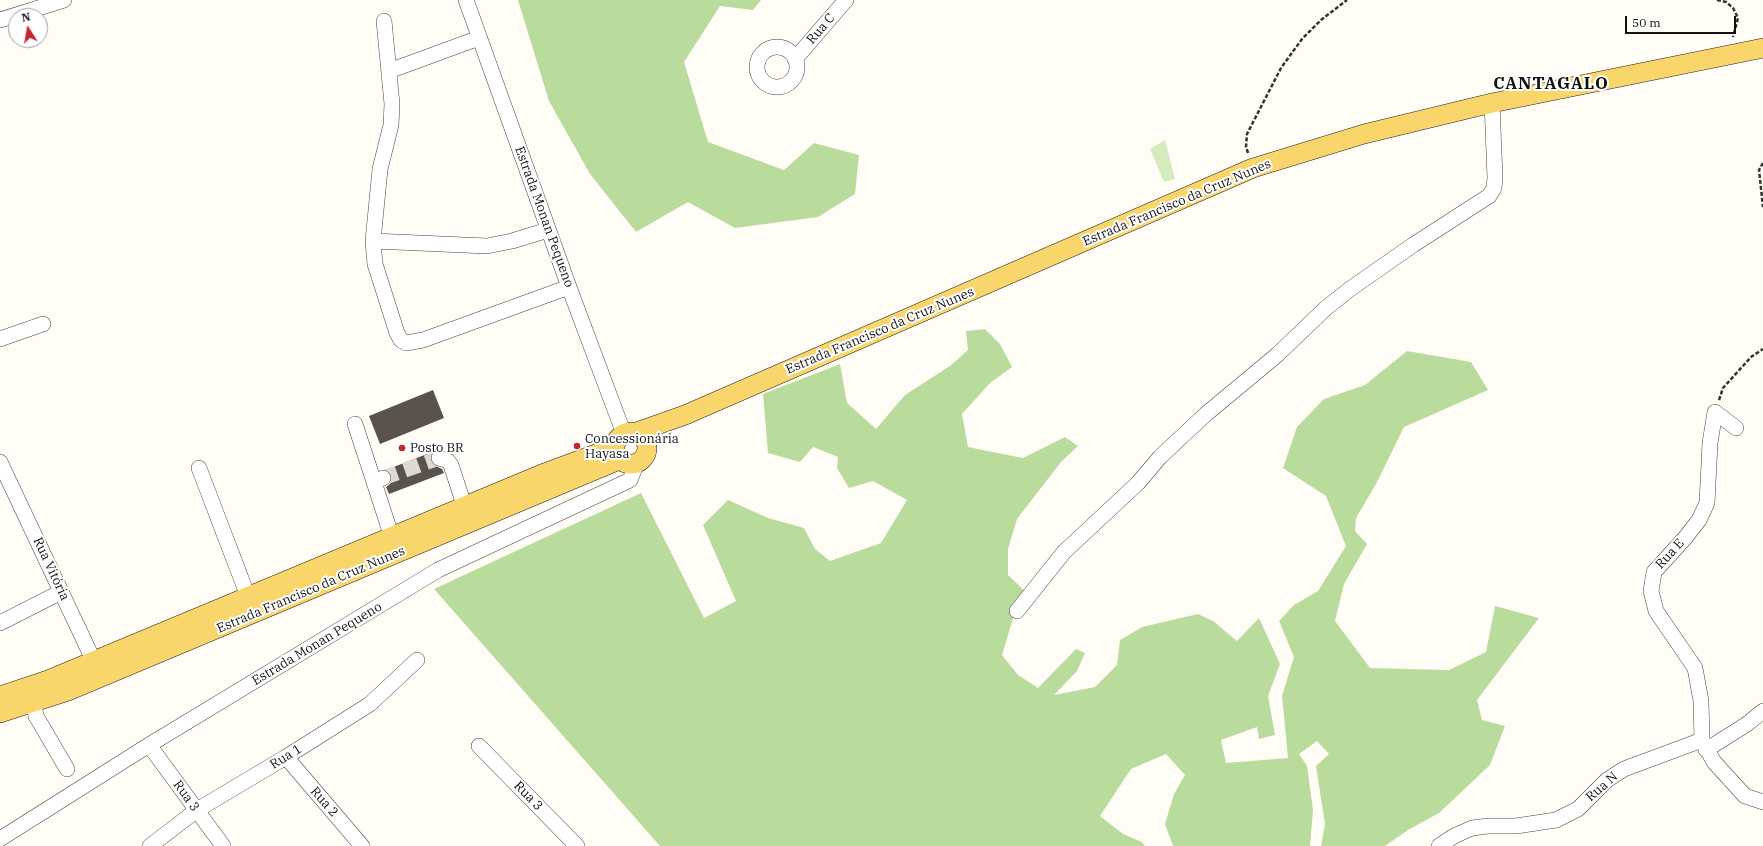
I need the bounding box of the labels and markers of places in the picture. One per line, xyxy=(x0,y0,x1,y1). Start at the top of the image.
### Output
place label: Concessionária Hayasa xyxy=(585,431,679,462)
place label: Posto BR xyxy=(410,440,464,456)
marker: Concessionária Hayasa xyxy=(572,441,582,451)
marker: Posto BR xyxy=(397,443,407,453)

